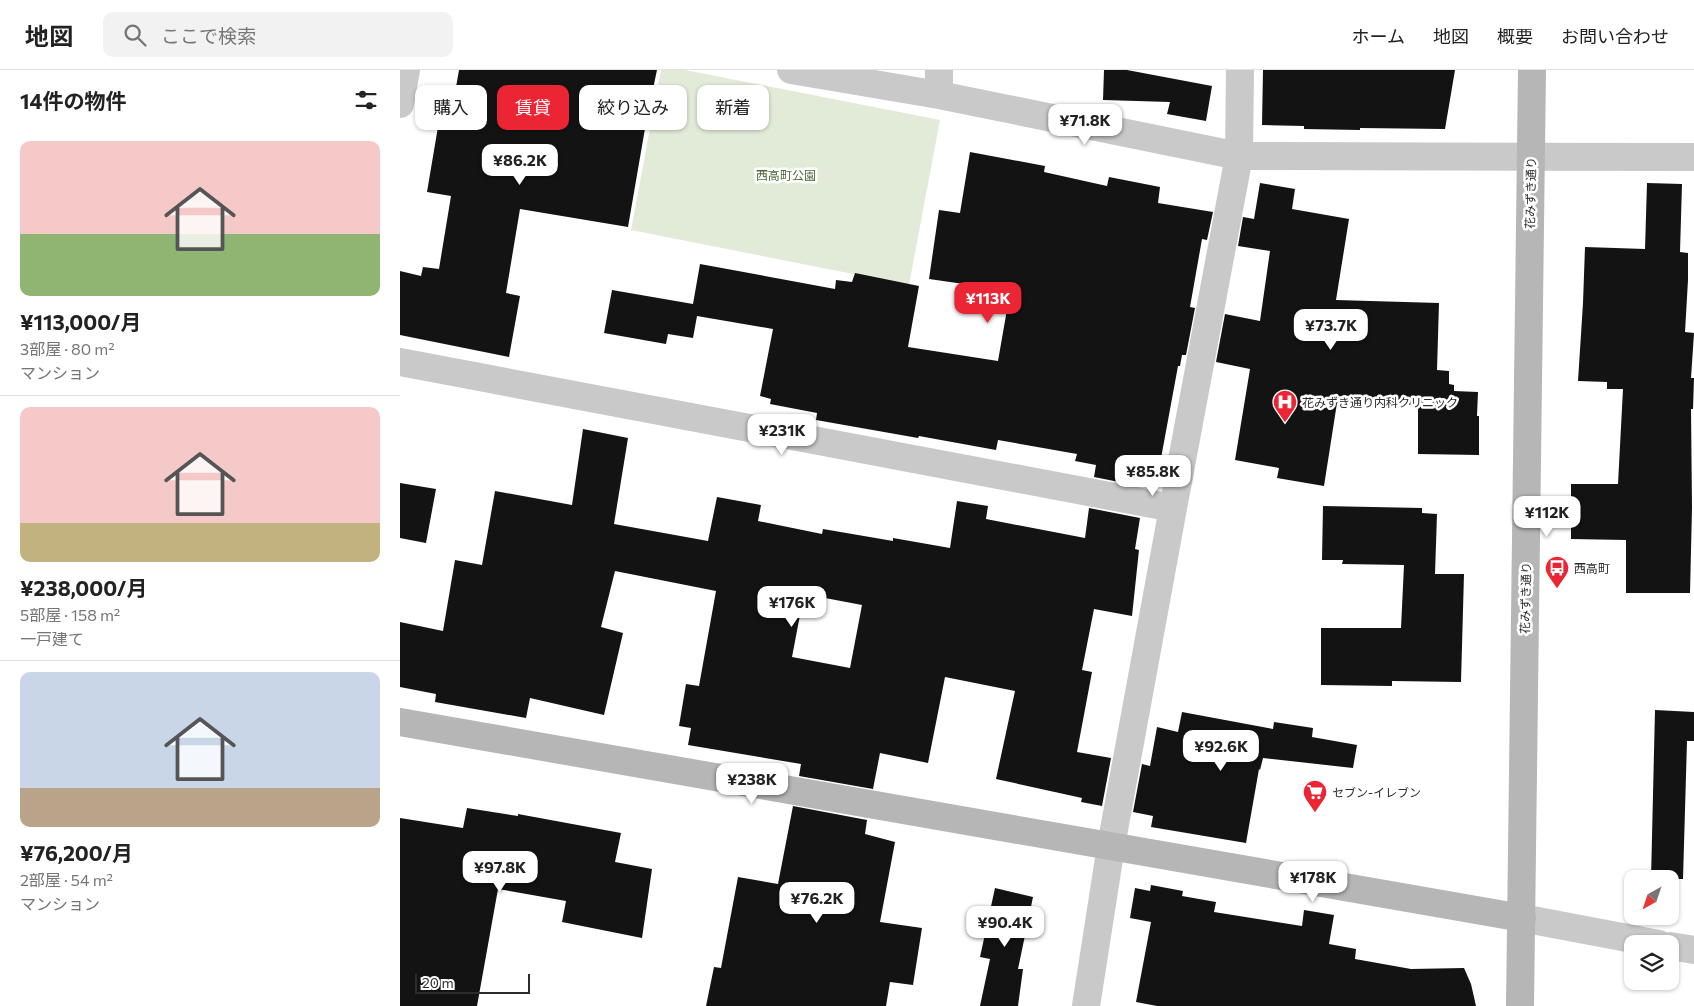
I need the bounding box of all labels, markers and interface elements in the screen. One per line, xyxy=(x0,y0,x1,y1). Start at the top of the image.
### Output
search box xyxy=(103,12,453,57)
text: 地図 xyxy=(25,21,73,50)
icon: search xyxy=(121,21,149,49)
text: ここで検索 xyxy=(161,24,256,47)
text: ホーム xyxy=(1352,25,1405,47)
text: 地図 xyxy=(1433,25,1469,47)
text: 概要 xyxy=(1497,25,1533,47)
text: お問い合わせ xyxy=(1561,25,1669,47)
chip: 購入 xyxy=(415,85,487,130)
chip: 賃貸 xyxy=(497,85,569,130)
chip: 絞り込み xyxy=(579,85,687,130)
chip: 新着 xyxy=(697,85,769,130)
icon: filters xyxy=(352,86,380,114)
text: 14件の物件 xyxy=(20,88,126,113)
pin: ¥71.8K xyxy=(1044,104,1126,146)
text: ¥71.8K xyxy=(1059,110,1111,129)
pin: ¥86.2K xyxy=(479,144,561,186)
text: ¥86.2K xyxy=(493,150,547,169)
street label: 花みずき通り xyxy=(1522,157,1538,229)
park label: 西高町公園 xyxy=(756,168,816,182)
icon: home xyxy=(155,174,245,264)
pin: ¥113K xyxy=(953,282,1023,324)
text: ¥113K xyxy=(965,288,1011,307)
pin: ¥73.7K xyxy=(1290,308,1372,351)
text: ¥113,000/月 xyxy=(20,309,141,334)
text: ¥73.7K xyxy=(1305,315,1357,334)
text: 3部屋 · 80 m² xyxy=(20,339,115,358)
text: マンション xyxy=(20,363,100,382)
hospital icon: 花みずき通り内科クリニック xyxy=(1272,389,1298,423)
place label: 花みずき通り内科クリニック xyxy=(1302,395,1458,409)
pin: ¥231K xyxy=(747,414,817,456)
text: ¥231K xyxy=(758,420,806,439)
icon: home xyxy=(155,439,245,529)
pin: ¥85.8K xyxy=(1112,454,1194,497)
text: ¥85.8K xyxy=(1126,461,1180,480)
pin: ¥112K xyxy=(1512,496,1582,538)
text: ¥112K xyxy=(1525,502,1570,521)
bus stop icon: 西高町 xyxy=(1544,555,1570,589)
place label: 西高町 xyxy=(1574,561,1610,575)
street label: 花みずき通り xyxy=(1517,562,1533,634)
text: ¥238,000/月 xyxy=(20,575,147,600)
pin: ¥176K xyxy=(757,586,827,628)
text: ¥176K xyxy=(768,592,816,611)
text: 5部屋 · 158 m² xyxy=(20,605,120,624)
text: 一戸建て xyxy=(20,629,84,648)
icon: home xyxy=(155,704,245,794)
pin: ¥92.6K xyxy=(1180,730,1262,772)
text: ¥92.6K xyxy=(1194,736,1248,755)
pin: ¥238K xyxy=(717,762,787,805)
text: ¥238K xyxy=(727,769,777,788)
supermarket icon: セブン-イレブン xyxy=(1302,779,1328,813)
place label: セブン-イレブン xyxy=(1332,785,1421,799)
text: ¥76,200/月 xyxy=(20,840,133,865)
pin: ¥97.8K xyxy=(459,850,541,893)
text: ¥97.8K xyxy=(474,857,526,876)
pin: ¥178K xyxy=(1278,860,1348,903)
text: ¥178K xyxy=(1289,867,1337,886)
text: 2部屋 · 54 m² xyxy=(20,870,113,889)
north arrow xyxy=(1624,870,1679,925)
map controls xyxy=(1624,870,1679,990)
pin: ¥76.2K xyxy=(776,882,858,924)
text: ¥76.2K xyxy=(790,888,844,907)
text: マンション xyxy=(20,894,100,913)
pin: ¥90.4K xyxy=(964,906,1046,948)
text: ¥90.4K xyxy=(977,912,1033,931)
button: layers xyxy=(1624,935,1679,990)
scale bar xyxy=(415,971,530,994)
text: 20 m xyxy=(422,974,454,991)

